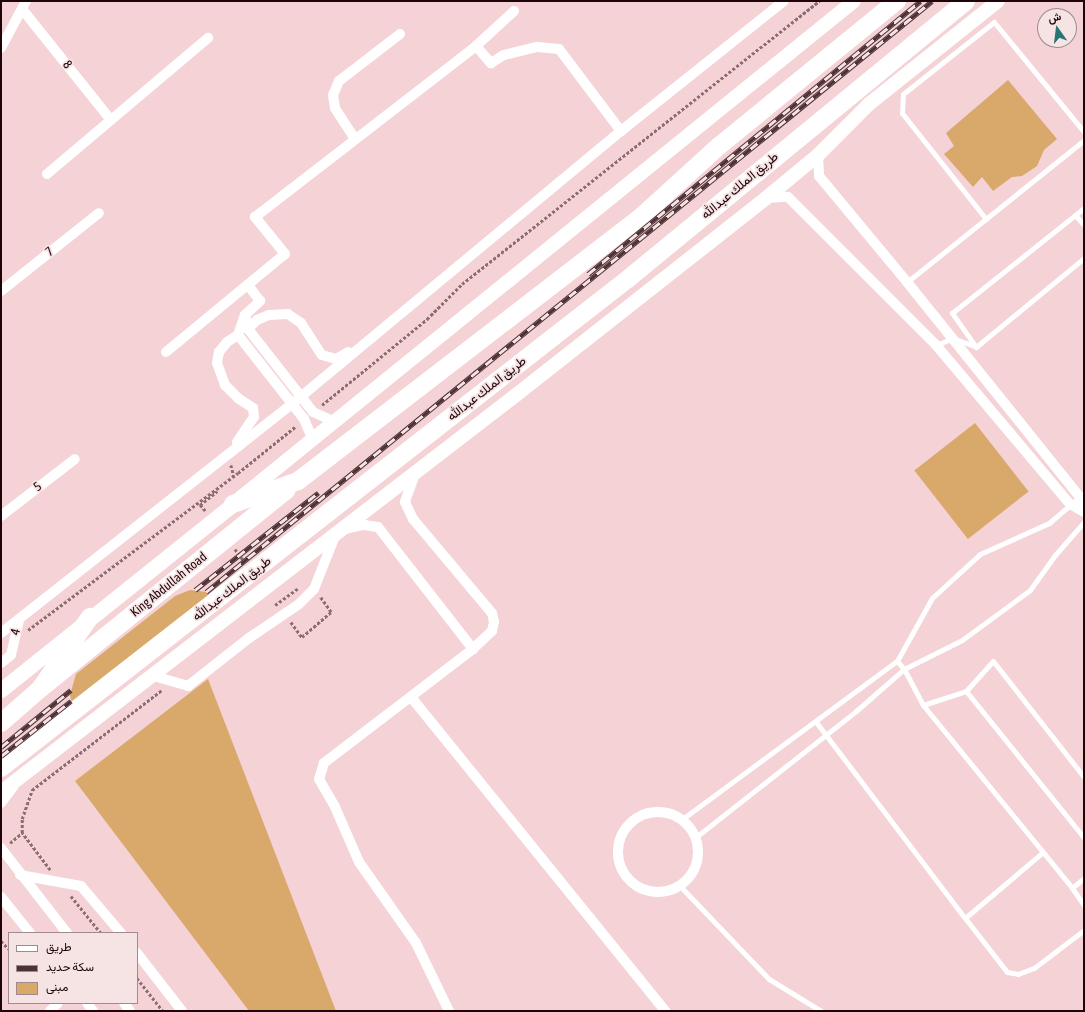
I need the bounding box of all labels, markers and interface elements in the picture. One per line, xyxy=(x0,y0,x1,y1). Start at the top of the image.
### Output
north arrow xyxy=(1037,8,1077,48)
text: ش xyxy=(1046,10,1062,25)
street label: 8 xyxy=(59,58,75,72)
street label: طريق الملك عبدالله xyxy=(698,149,782,223)
street label: 7 xyxy=(43,244,57,260)
street label: طريق الملك عبدالله xyxy=(444,353,530,425)
street label: 5 xyxy=(31,479,45,495)
street label: King Abdullah Road xyxy=(128,549,210,621)
street label: طريق الملك عبدالله xyxy=(189,553,275,625)
street label: 4 xyxy=(8,627,24,637)
legend xyxy=(8,932,138,1004)
text: طريق xyxy=(46,940,71,954)
text: سكة حديد xyxy=(46,960,94,974)
text: مبنى xyxy=(46,980,68,994)

